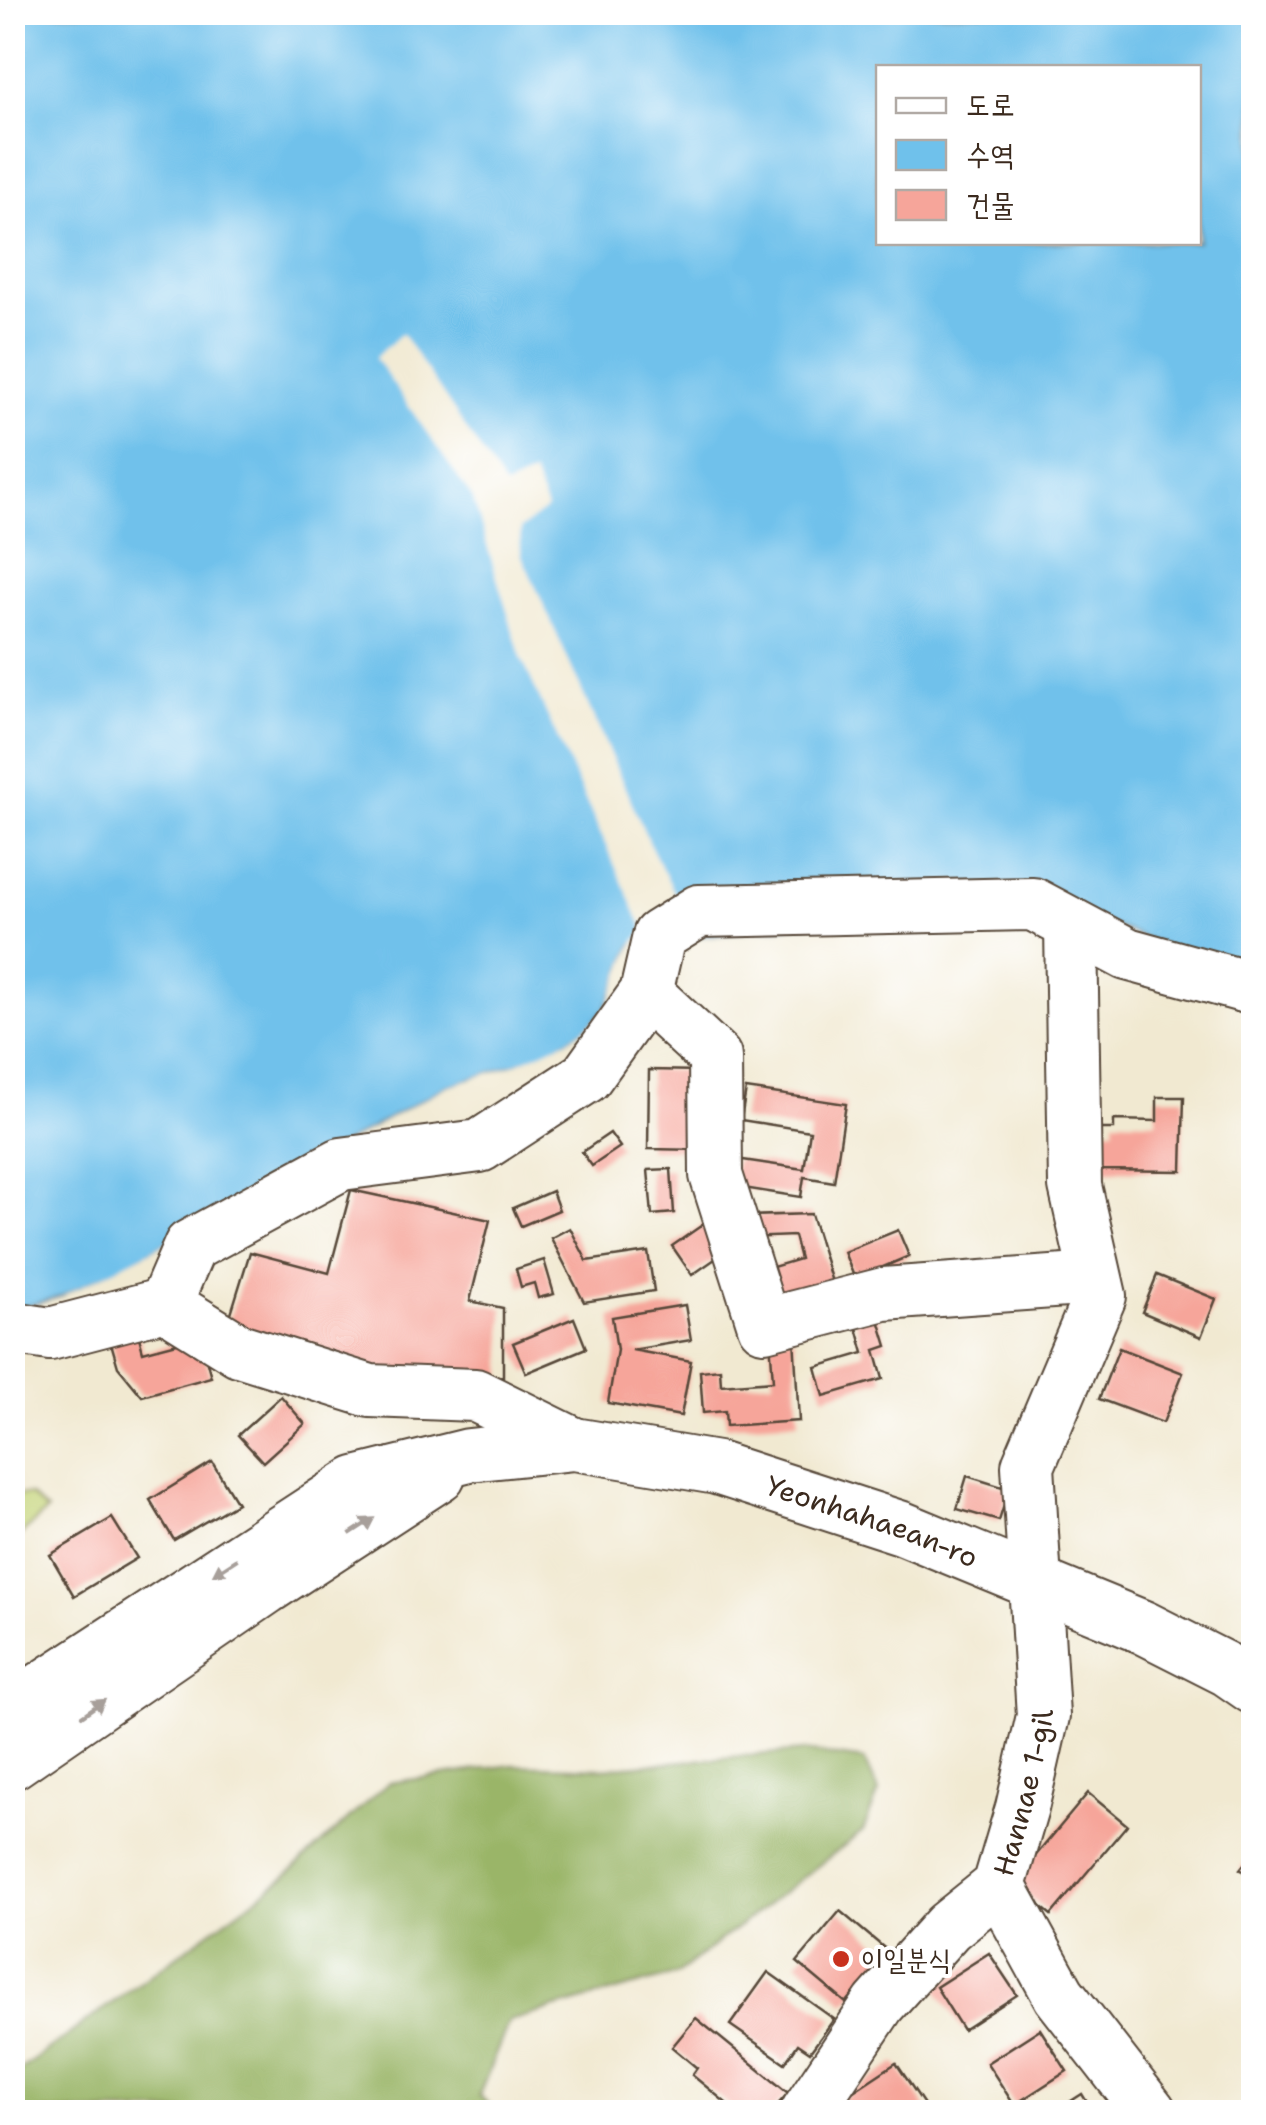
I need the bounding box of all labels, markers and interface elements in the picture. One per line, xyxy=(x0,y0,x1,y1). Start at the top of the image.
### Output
legend xyxy=(876,65,1201,245)
text: 도로 xyxy=(966,84,1014,125)
text: 수역 xyxy=(966,134,1014,175)
text: 건물 xyxy=(966,184,1014,225)
street label: Yeonhahaean-ro xyxy=(761,1466,984,1576)
one-way arrow xyxy=(348,1517,376,1535)
one-way arrow xyxy=(212,1558,239,1576)
one-way arrow xyxy=(79,1699,106,1718)
street label: Hannae 1-gil xyxy=(984,1708,1062,1881)
place label: 이일분식 xyxy=(861,1940,951,1978)
marker: 이일분식 xyxy=(830,1948,852,1970)

